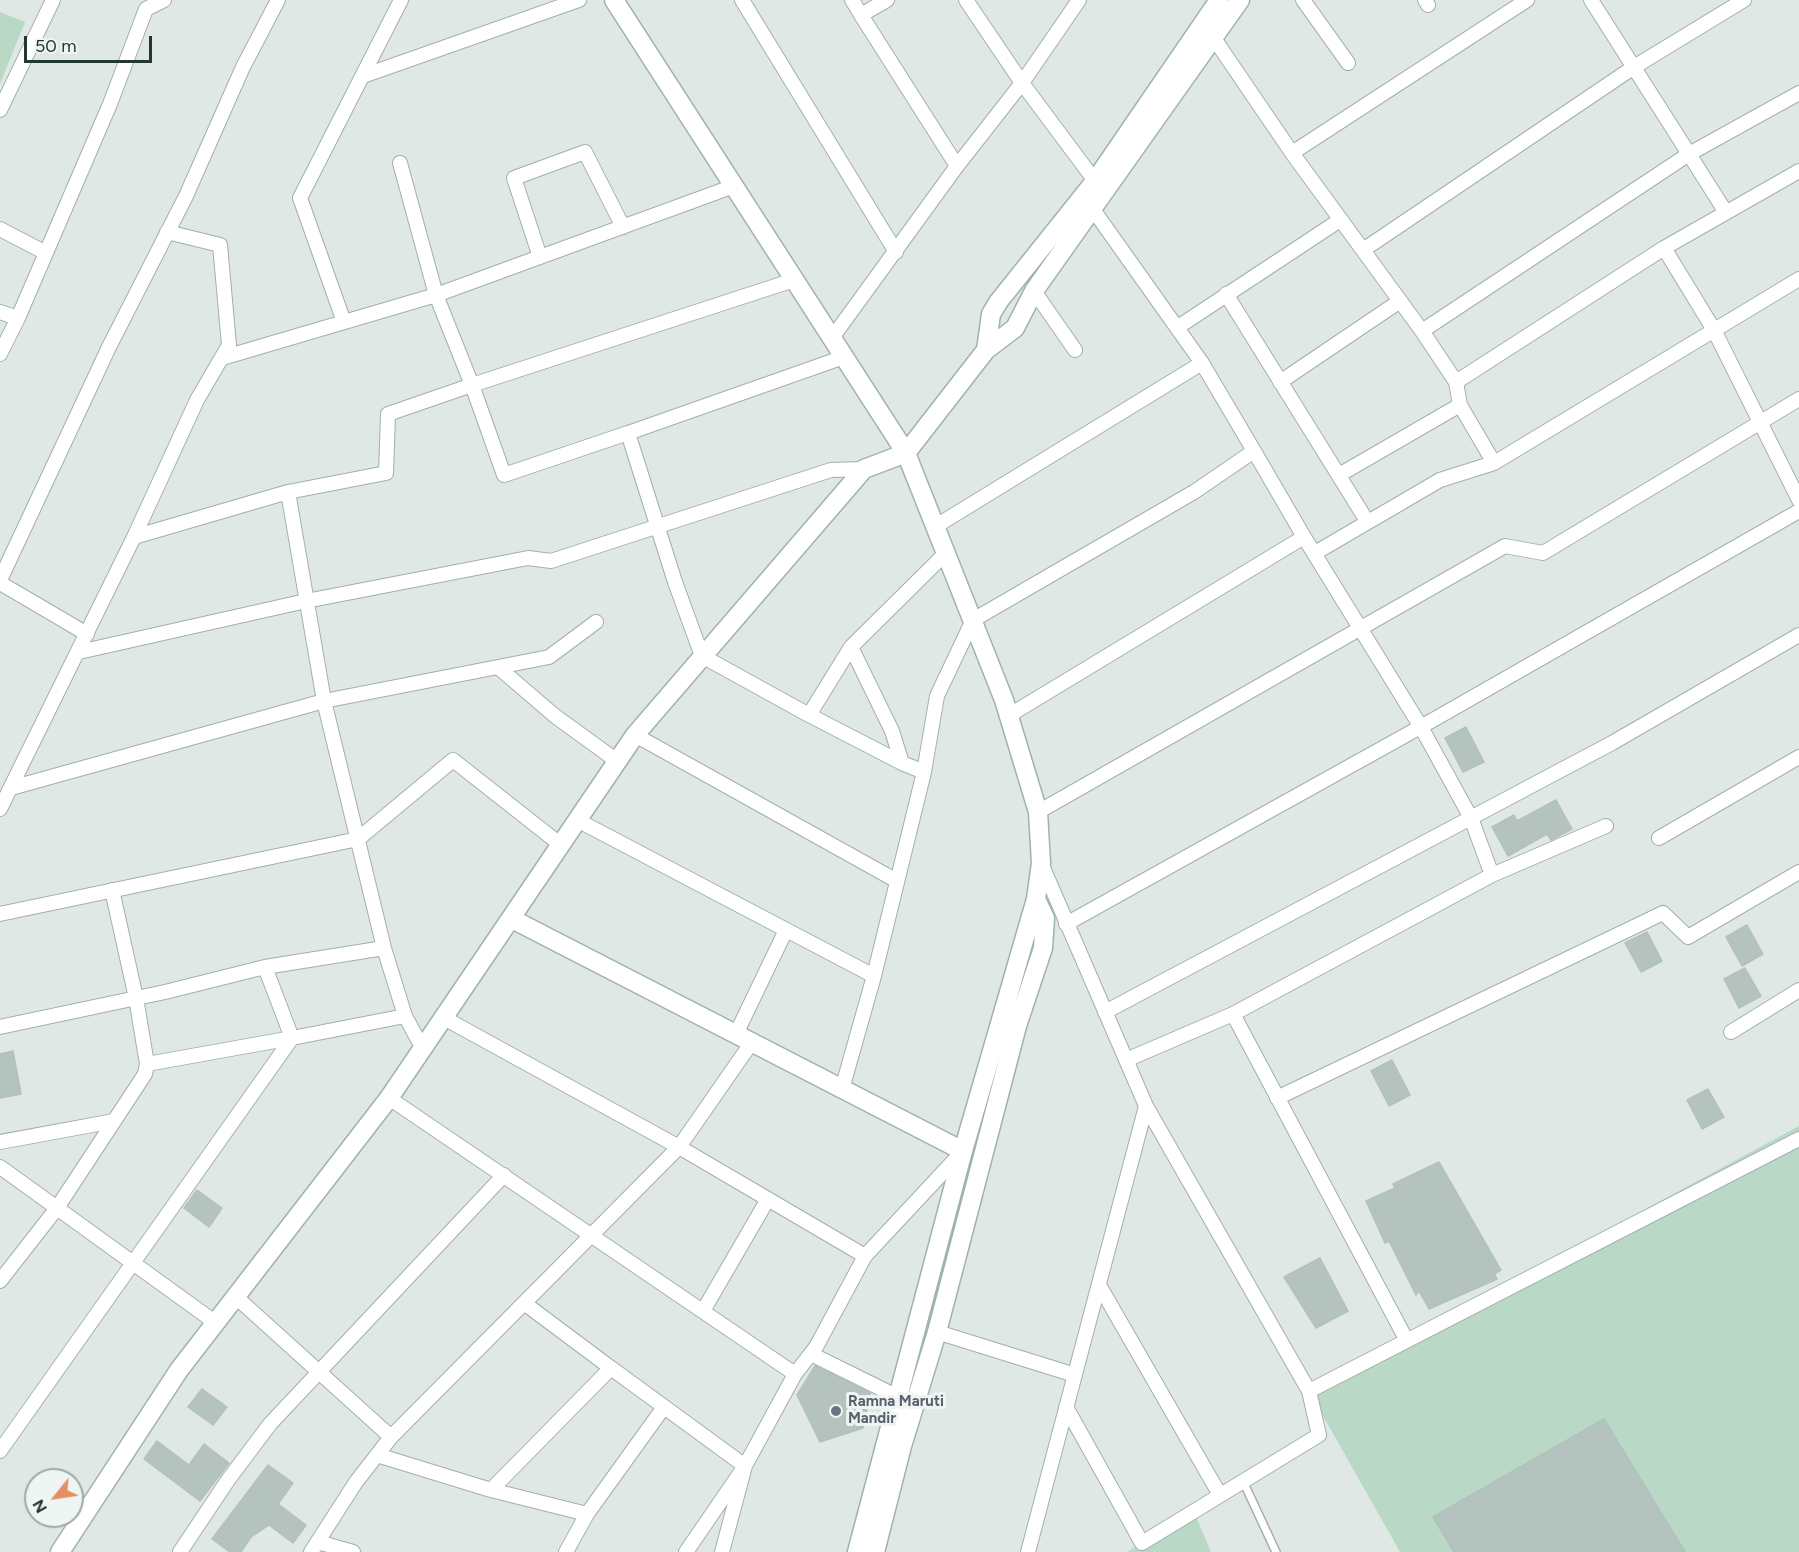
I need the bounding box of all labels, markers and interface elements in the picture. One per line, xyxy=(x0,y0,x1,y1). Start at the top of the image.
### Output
scale bar xyxy=(27,24,154,62)
text: 50 m xyxy=(35,35,77,57)
place label: Ramna Maruti Mandir xyxy=(848,1393,944,1428)
marker: Ramna Maruti Mandir xyxy=(829,1404,843,1418)
north arrow xyxy=(24,1468,84,1528)
text: N xyxy=(28,1496,51,1516)

